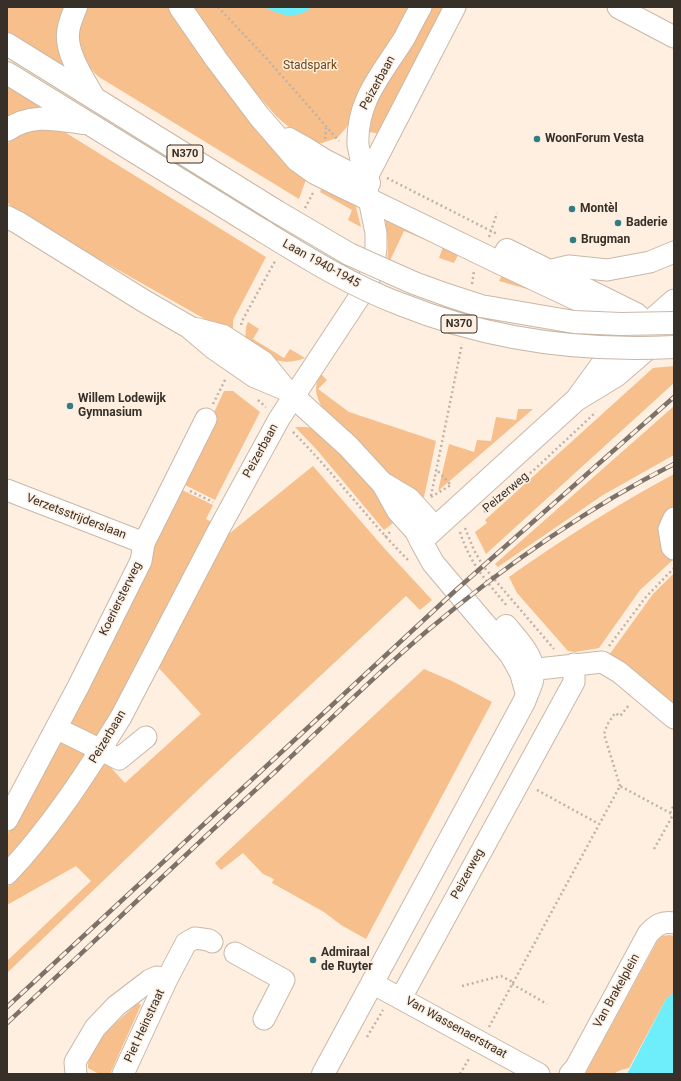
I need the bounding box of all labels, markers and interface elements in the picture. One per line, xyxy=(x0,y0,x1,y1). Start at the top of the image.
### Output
street label: Peizerbaan xyxy=(357,53,399,113)
park label: Stadspark xyxy=(283,59,337,73)
place label: WoonForum Vesta xyxy=(545,132,644,146)
marker: WoonForum Vesta xyxy=(532,134,542,144)
road number: N370 xyxy=(167,145,203,163)
place label: Montèl xyxy=(580,202,618,216)
marker: Montèl xyxy=(567,204,577,214)
place label: Baderie xyxy=(626,216,667,230)
marker: Baderie xyxy=(613,218,623,228)
place label: Brugman xyxy=(581,233,630,247)
marker: Brugman xyxy=(568,235,578,245)
street label: Laan 1940-1945 xyxy=(280,237,362,291)
road number: N370 xyxy=(441,315,477,333)
place label: Willem Lodewijk Gymnasium xyxy=(78,392,166,420)
marker: Willem Lodewijk Gymnasium xyxy=(65,401,75,411)
street label: Peizerbaan xyxy=(240,421,282,481)
street label: Peizerweg xyxy=(480,470,532,516)
street label: Verzetsstrijderslaan xyxy=(24,491,128,543)
street label: Koeriersterweg xyxy=(97,560,145,638)
street label: Peizerbaan xyxy=(87,708,129,766)
street label: Peizerweg xyxy=(448,846,488,902)
place label: Admiraal de Ruyter xyxy=(321,946,373,974)
street label: Van Brakelplein xyxy=(591,952,643,1030)
marker: Admiraal de Ruyter xyxy=(308,955,318,965)
street label: Piet Heinstraat xyxy=(122,987,168,1065)
street label: Van Wassenaerstraat xyxy=(403,994,509,1062)

